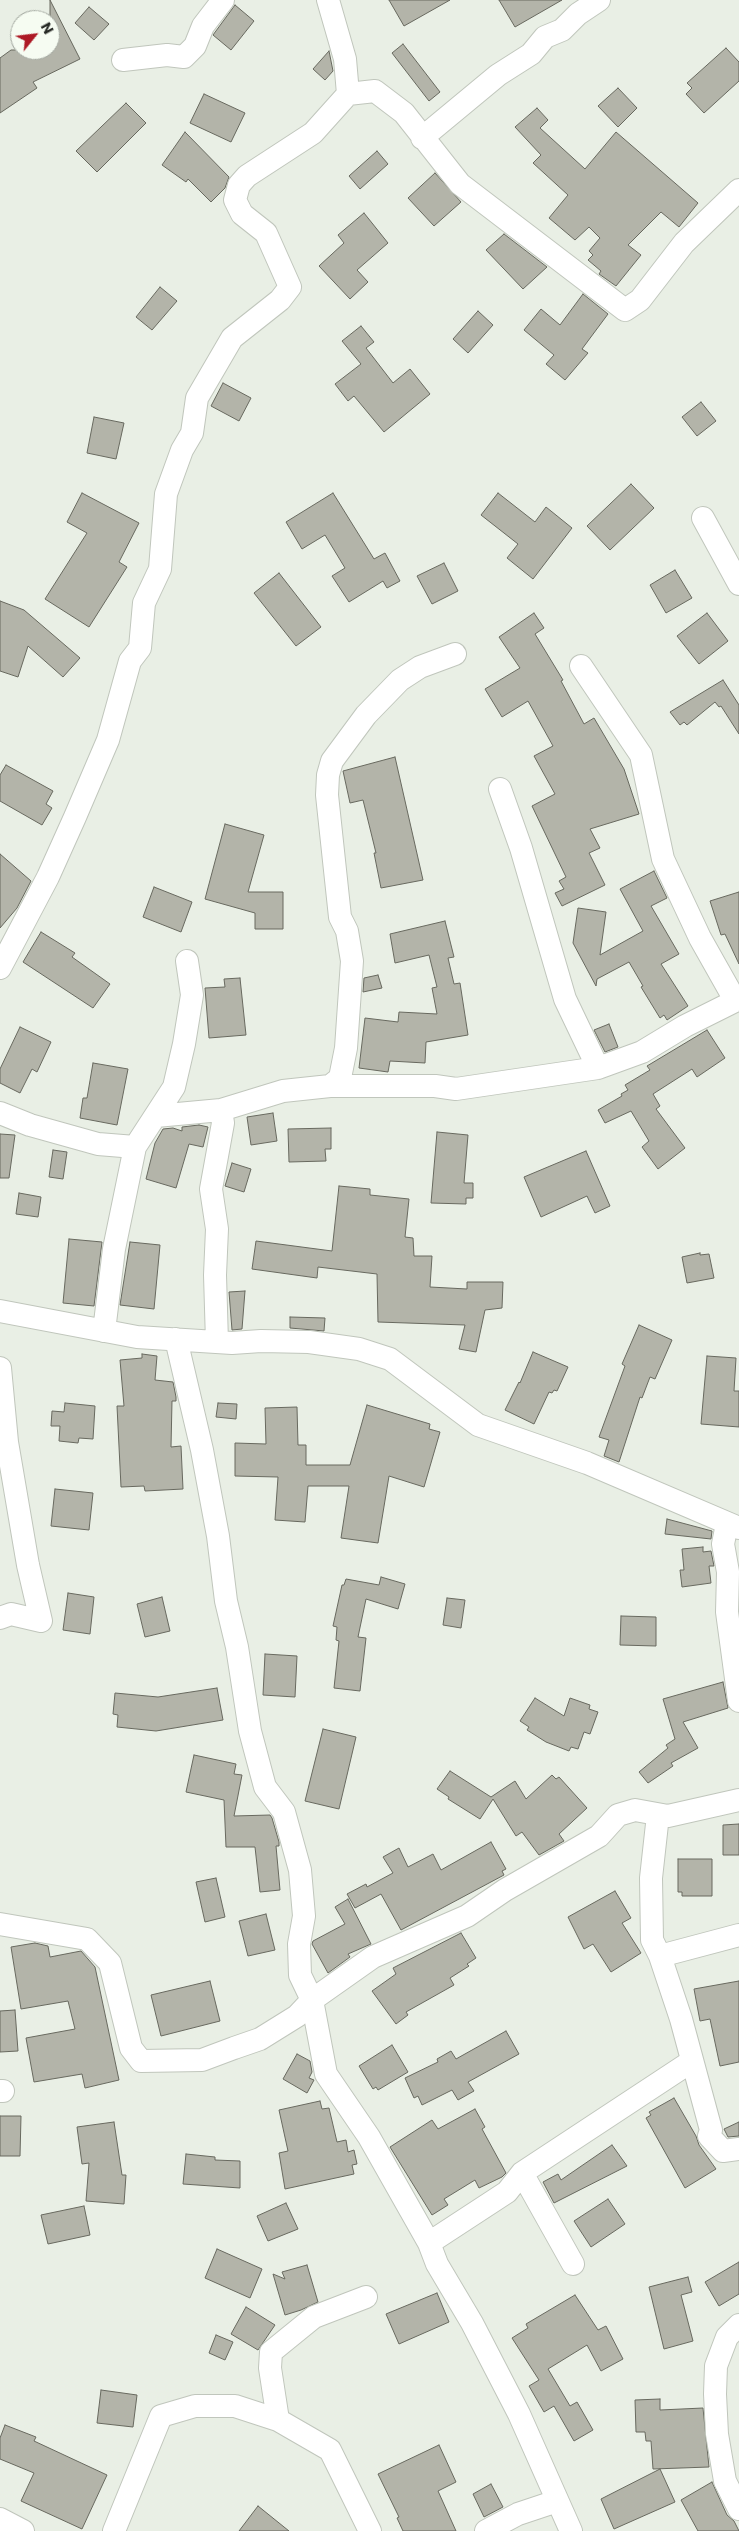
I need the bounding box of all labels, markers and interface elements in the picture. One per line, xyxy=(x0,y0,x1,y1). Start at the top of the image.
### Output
north arrow xyxy=(10,10,60,60)
text: N xyxy=(36,19,59,38)

